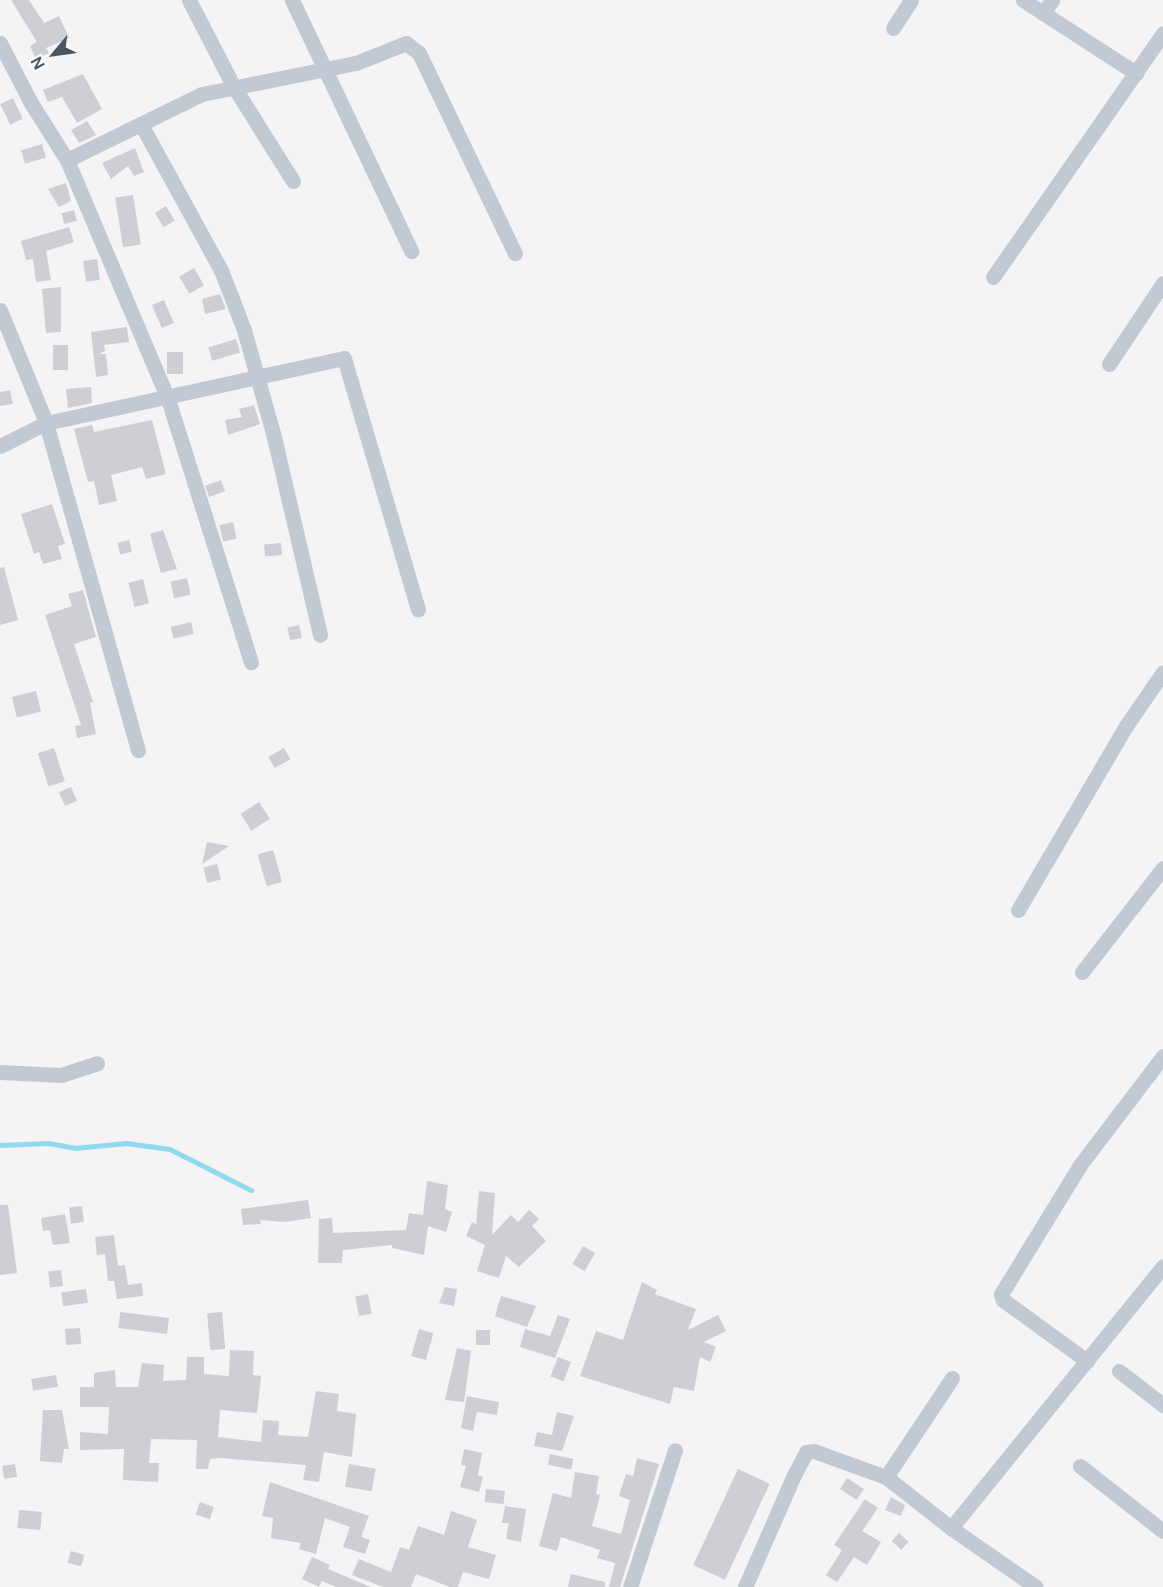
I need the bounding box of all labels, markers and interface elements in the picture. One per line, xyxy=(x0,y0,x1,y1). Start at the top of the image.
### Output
north arrow xyxy=(24,24,84,84)
text: N xyxy=(26,53,50,73)

